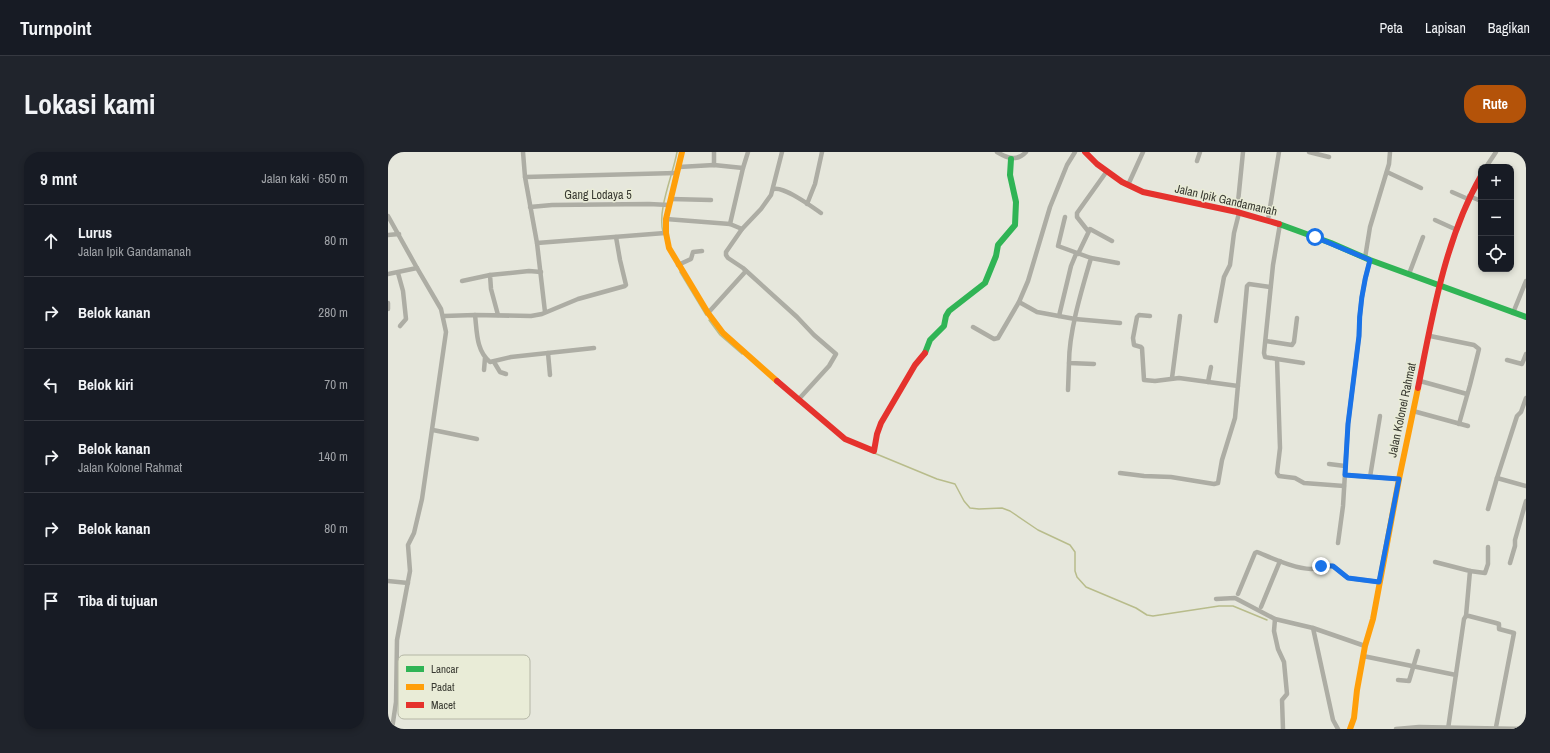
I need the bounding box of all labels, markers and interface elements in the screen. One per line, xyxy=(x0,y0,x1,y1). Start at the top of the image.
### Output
text: Turnpoint xyxy=(20,15,92,41)
text: Peta xyxy=(1379,19,1403,37)
text: Lapisan xyxy=(1425,19,1466,37)
text: Bagikan xyxy=(1488,19,1530,37)
text: Lokasi kami xyxy=(24,85,155,123)
button: Rute xyxy=(1464,85,1526,123)
map controls xyxy=(1478,164,1514,272)
button: + xyxy=(1478,164,1514,200)
text: 9 mnt xyxy=(40,167,77,190)
text: Jalan kaki · 650 m xyxy=(261,170,348,187)
street label: Jalan Ipik Gandamanah xyxy=(1173,180,1279,220)
street label: Gang Lodaya 5 xyxy=(564,187,632,203)
button: − xyxy=(1478,200,1514,236)
text: Lurus xyxy=(78,222,112,243)
route start xyxy=(1306,228,1324,246)
icon: ahead xyxy=(40,230,62,252)
text: 80 m xyxy=(324,232,348,249)
button: locate xyxy=(1478,236,1514,272)
text: Jalan Ipik Gandamanah xyxy=(78,243,191,260)
icon: right xyxy=(40,302,62,324)
text: Belok kanan xyxy=(78,302,150,323)
text: 280 m xyxy=(318,304,348,321)
street label: Jalan Kolonel Rahmat xyxy=(1384,361,1420,459)
icon: left xyxy=(40,374,62,396)
text: Belok kiri xyxy=(78,374,133,395)
text: 70 m xyxy=(324,376,348,393)
text: Belok kanan xyxy=(78,438,150,459)
icon: right xyxy=(40,446,62,468)
text: 140 m xyxy=(318,448,348,465)
text: Jalan Kolonel Rahmat xyxy=(78,459,182,476)
icon: right xyxy=(40,518,62,540)
text: Belok kanan xyxy=(78,518,150,539)
text: 80 m xyxy=(324,520,348,537)
route end xyxy=(1312,557,1330,575)
icon: arrive xyxy=(40,590,62,612)
text: Tiba di tujuan xyxy=(78,590,158,611)
legend xyxy=(398,655,530,719)
text: Lancar xyxy=(431,662,459,676)
text: Padat xyxy=(431,680,455,694)
text: Macet xyxy=(431,698,456,712)

